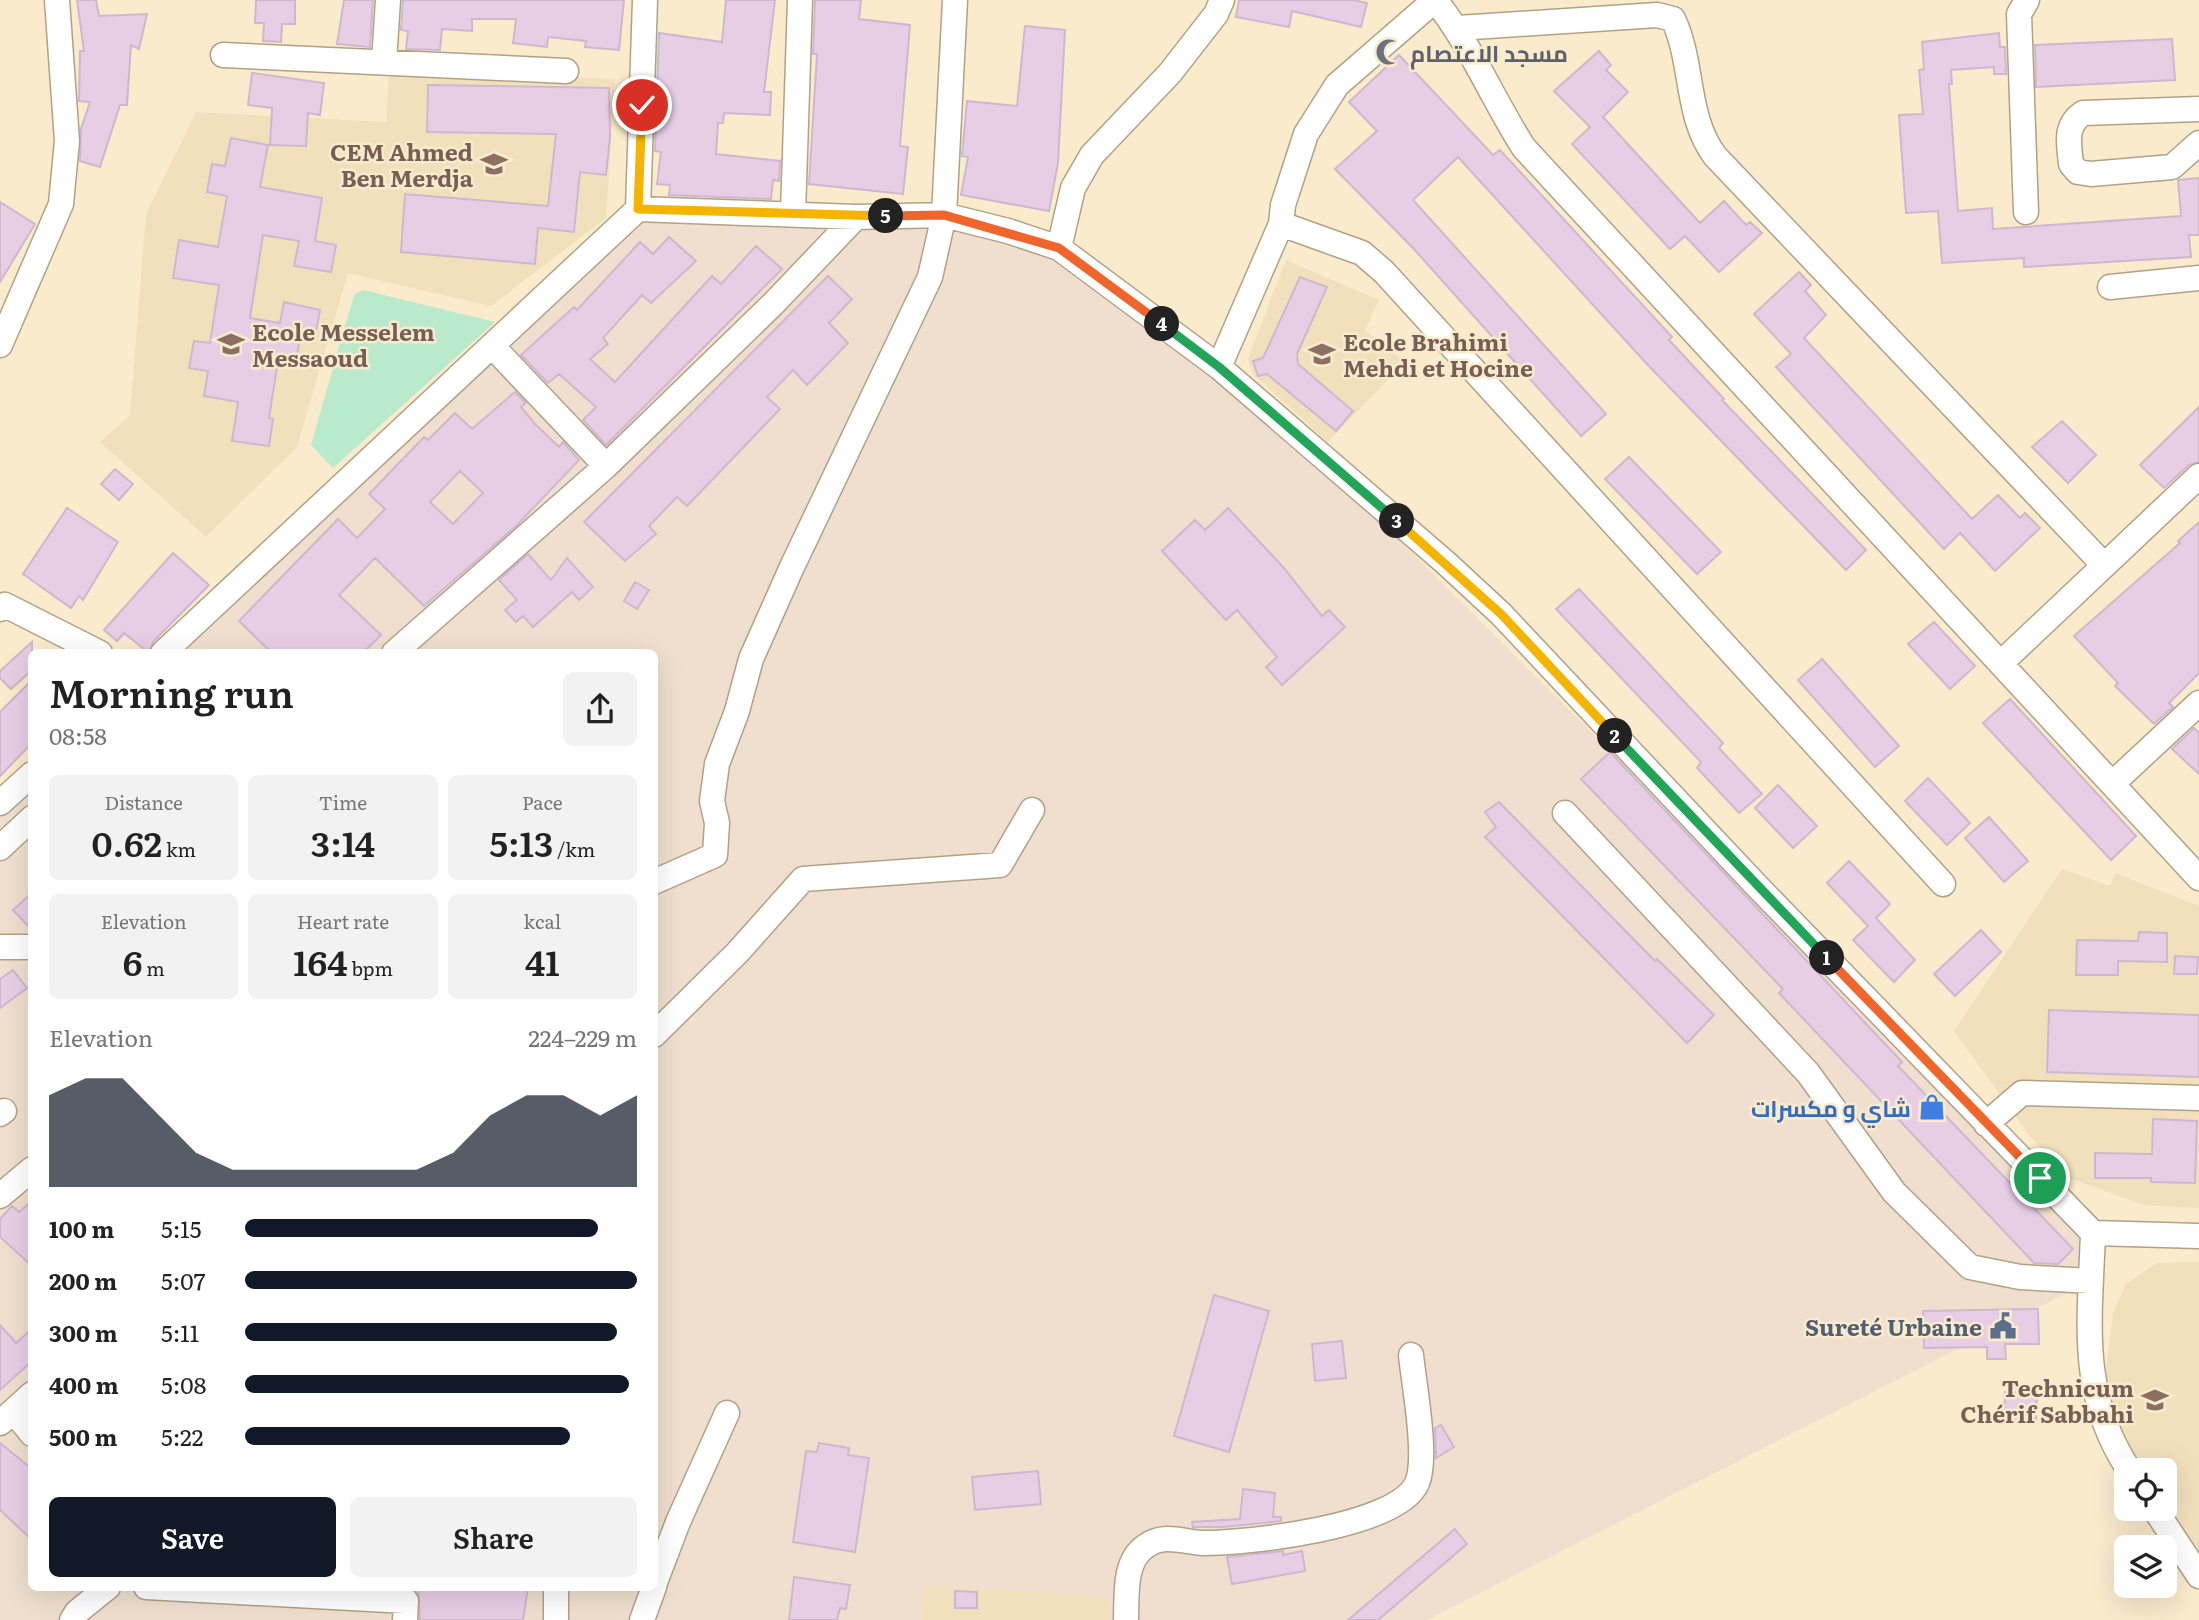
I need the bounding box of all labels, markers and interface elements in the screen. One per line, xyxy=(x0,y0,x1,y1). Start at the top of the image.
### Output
place label: مسجد الاعتصام xyxy=(1410,35,1568,70)
mosque icon: مسجد الاعتصام xyxy=(1374,37,1404,67)
pin xyxy=(612,75,672,135)
icon: check xyxy=(623,86,661,124)
place label: CEM Ahmed Ben Merdja xyxy=(330,134,474,194)
school or university icon: CEM Ahmed Ben Merdja xyxy=(479,149,509,179)
pin: 5 xyxy=(868,198,903,234)
text: 5 xyxy=(880,201,891,229)
pin: 4 xyxy=(1144,306,1180,342)
text: 4 xyxy=(1156,309,1167,337)
place label: Ecole Messelem Messaoud xyxy=(252,314,435,374)
place label: Ecole Brahimi Mehdi et Hocine xyxy=(1343,324,1533,384)
school or university icon: Ecole Messelem Messaoud xyxy=(216,329,246,359)
school or university icon: Ecole Brahimi Mehdi et Hocine xyxy=(1307,339,1337,369)
pin: 3 xyxy=(1380,504,1414,538)
text: 3 xyxy=(1391,506,1402,534)
text: Morning run xyxy=(49,663,294,720)
button: share xyxy=(563,672,637,746)
text: 08:58 xyxy=(49,718,107,752)
pin: 2 xyxy=(1598,718,1632,754)
text: 2 xyxy=(1609,721,1620,749)
text: Distance xyxy=(104,788,183,816)
text: Time xyxy=(319,788,367,816)
text: Pace xyxy=(522,788,563,816)
text: 0.62 xyxy=(91,816,162,868)
text: 3:14 xyxy=(311,816,375,868)
text: 5:13 xyxy=(490,816,553,868)
text: km xyxy=(162,835,196,863)
text: /km xyxy=(553,835,595,863)
text: Elevation xyxy=(101,907,187,935)
text: Heart rate xyxy=(297,907,389,935)
text: kcal xyxy=(524,907,561,935)
text: 6 xyxy=(123,935,142,987)
text: 164 xyxy=(293,935,348,987)
text: 41 xyxy=(525,935,560,987)
pin: 1 xyxy=(1810,940,1844,976)
text: 1 xyxy=(1823,943,1830,971)
text: m xyxy=(142,954,165,982)
text: bpm xyxy=(348,954,393,982)
text: Elevation xyxy=(49,1020,153,1054)
text: 224–229 m xyxy=(528,1020,637,1054)
place label: شاي و مكسرات xyxy=(1751,1090,1911,1128)
shop icon: شاي و مكسرات xyxy=(1917,1092,1947,1122)
pin xyxy=(2010,1148,2070,1208)
icon: arrive xyxy=(2021,1159,2059,1197)
text: 100 m xyxy=(49,1211,114,1245)
text: 5:15 xyxy=(161,1211,201,1245)
text: 200 m xyxy=(49,1263,117,1297)
text: 5:07 xyxy=(161,1263,205,1297)
place label: Sureté Urbaine xyxy=(1805,1309,1982,1343)
public building icon: Sureté Urbaine xyxy=(1988,1311,2018,1341)
text: 300 m xyxy=(49,1315,118,1349)
text: 5:11 xyxy=(161,1315,199,1349)
text: 400 m xyxy=(49,1367,119,1401)
text: 5:08 xyxy=(161,1367,206,1401)
place label: Technicum Chérif Sabbahi xyxy=(1960,1370,2134,1430)
school or university icon: Technicum Chérif Sabbahi xyxy=(2140,1385,2170,1415)
text: 500 m xyxy=(49,1419,117,1453)
text: 5:22 xyxy=(161,1419,203,1453)
map controls xyxy=(2114,1458,2177,1598)
button: locate xyxy=(2114,1458,2177,1521)
button: Save xyxy=(49,1497,336,1577)
button: Share xyxy=(350,1497,637,1577)
button: layers xyxy=(2114,1535,2177,1598)

